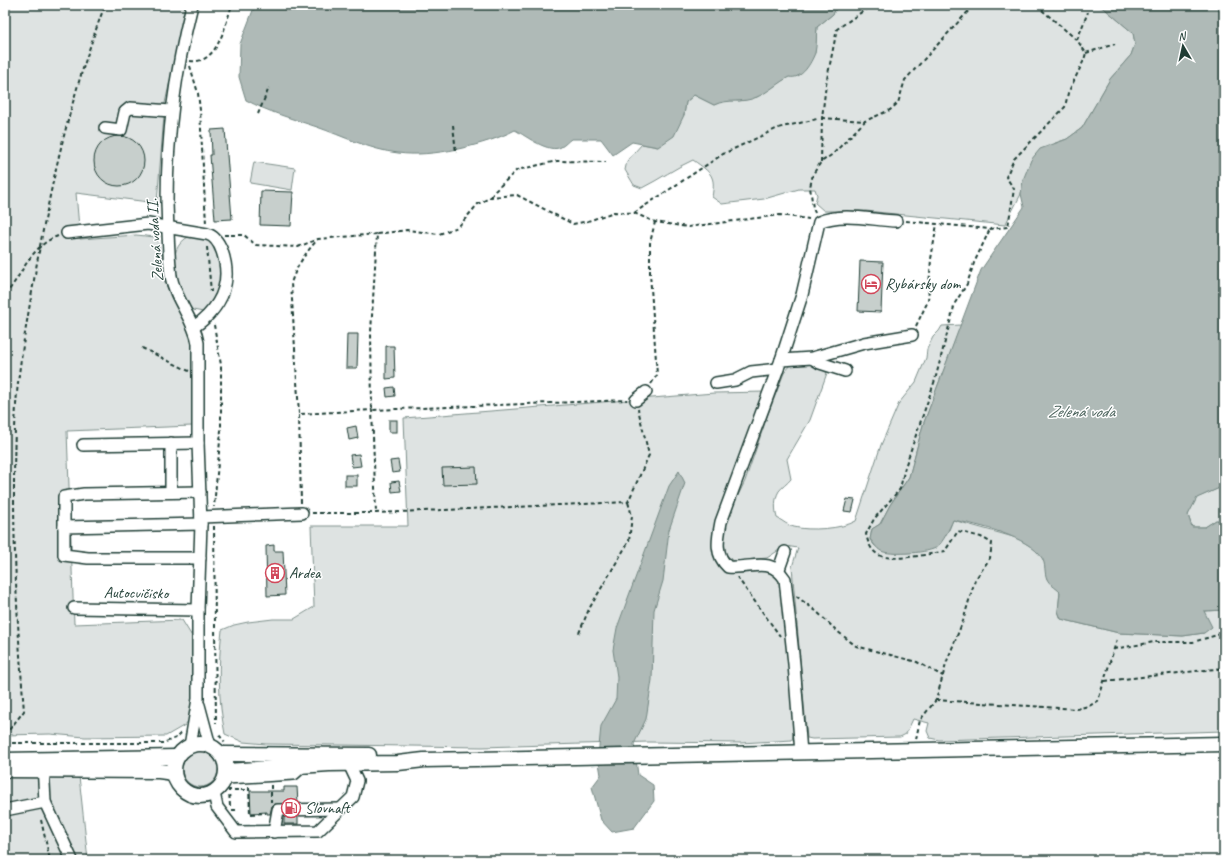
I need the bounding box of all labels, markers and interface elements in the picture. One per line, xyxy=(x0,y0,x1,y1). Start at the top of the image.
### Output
north arrow xyxy=(1163,26,1203,66)
text: N xyxy=(1177,28,1188,44)
street label: Zelená voda II. xyxy=(142,197,168,282)
hotel icon: Rybársky dom xyxy=(860,273,882,295)
place label: Rybársky dom xyxy=(885,274,961,294)
water label: Zelená voda xyxy=(1048,401,1116,422)
building icon: Ardea xyxy=(264,562,286,584)
place label: Ardea xyxy=(289,563,322,583)
street label: Autocvičisko xyxy=(104,582,171,604)
fuel station icon: Slovnaft xyxy=(280,797,302,819)
place label: Slovnaft xyxy=(305,798,351,818)

